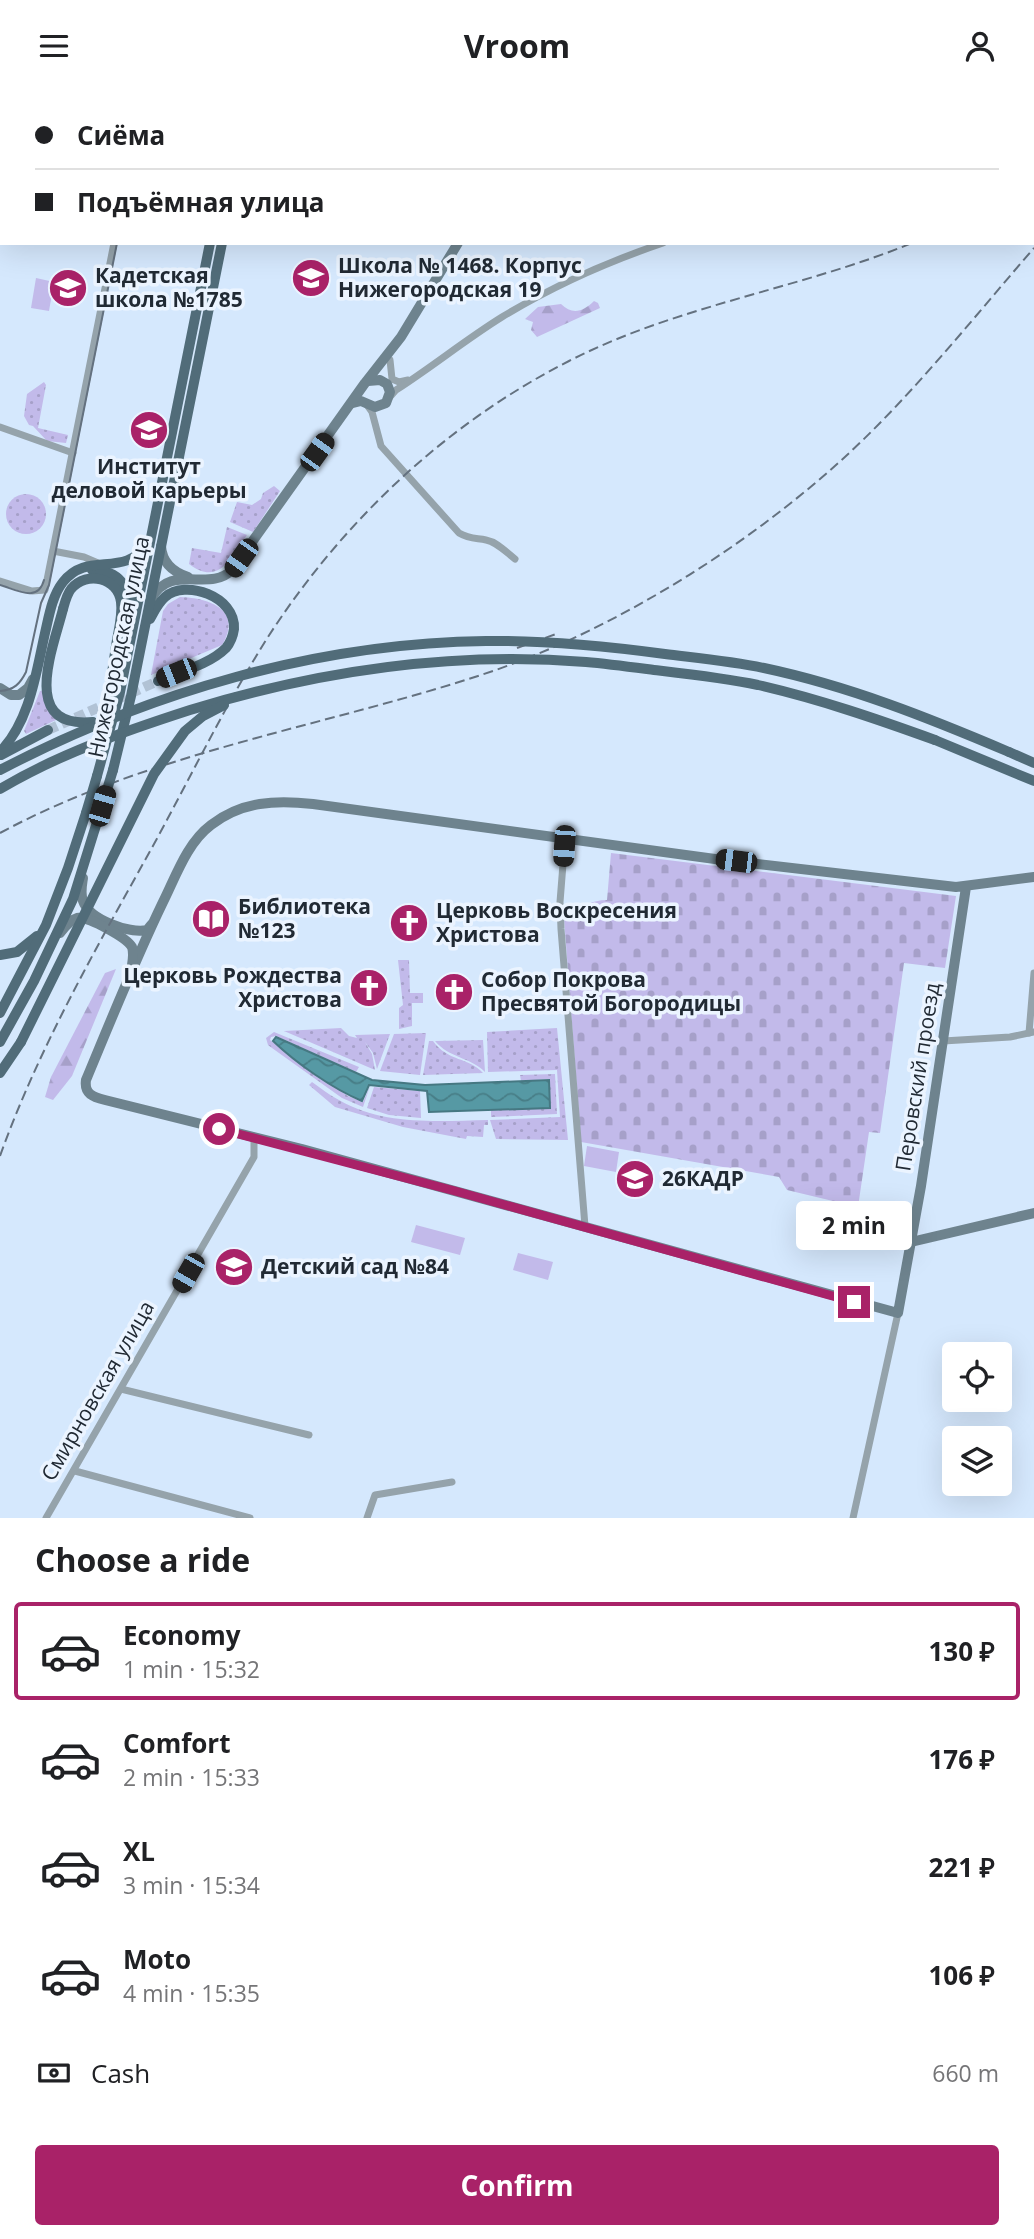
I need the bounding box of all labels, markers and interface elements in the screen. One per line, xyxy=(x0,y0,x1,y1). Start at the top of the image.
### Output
text: Vroom xyxy=(464,24,570,67)
icon: menu xyxy=(35,27,73,65)
icon: person xyxy=(961,27,999,65)
text: Сиёма xyxy=(77,117,165,153)
text: Подъёмная улица xyxy=(77,184,324,220)
place label: Школа № 1468. Корпус Нижегородская 19 xyxy=(338,251,582,303)
school or university icon: Школа № 1468. Корпус Нижегородская 19 xyxy=(290,257,332,299)
place label: Кадетская школа №1785 xyxy=(95,261,243,313)
school or university icon: Кадетская школа №1785 xyxy=(47,267,89,309)
school or university icon: Институт деловой карьеры xyxy=(128,409,170,451)
car xyxy=(297,429,338,475)
place label: Институт деловой карьеры xyxy=(51,452,247,504)
street label: Нижегородская улица xyxy=(81,534,155,760)
car xyxy=(221,535,262,581)
car xyxy=(153,655,200,691)
car xyxy=(87,783,118,829)
car xyxy=(553,824,576,868)
car xyxy=(714,848,759,874)
place label: Библиотека №123 xyxy=(238,892,371,944)
place label: Церковь Воскресения Христова xyxy=(436,896,677,948)
library icon: Библиотека №123 xyxy=(190,898,232,940)
church icon: Церковь Воскресения Христова xyxy=(388,902,430,944)
place label: Церковь Рождества Христова xyxy=(123,961,342,1013)
place label: Собор Покрова Пресвятой Богородицы xyxy=(481,965,741,1017)
church icon: Церковь Рождества Христова xyxy=(348,967,390,1009)
church icon: Собор Покрова Пресвятой Богородицы xyxy=(433,971,475,1013)
street label: Перовский проезд xyxy=(888,981,946,1173)
route start xyxy=(203,1113,235,1145)
school or university icon: 26КАДР xyxy=(614,1158,656,1200)
place label: 26КАДР xyxy=(662,1164,744,1192)
callout: 2 min xyxy=(796,1201,912,1249)
text: 2 min xyxy=(822,1209,886,1241)
school or university icon: Детский сад №84 xyxy=(213,1246,255,1288)
car xyxy=(169,1250,208,1296)
place label: Детский сад №84 xyxy=(261,1252,449,1280)
route end xyxy=(838,1286,870,1318)
street label: Смирновская улица xyxy=(34,1296,160,1485)
map controls xyxy=(942,1342,1012,1496)
button: locate xyxy=(942,1342,1012,1412)
button: layers xyxy=(942,1426,1012,1496)
text: Choose a ride xyxy=(35,1538,250,1581)
text: Economy xyxy=(123,1617,241,1653)
icon: car xyxy=(39,1620,102,1683)
text: 130 ₽ xyxy=(929,1633,995,1669)
text: 1 min · 15:32 xyxy=(123,1653,260,1685)
text: Comfort xyxy=(123,1725,230,1761)
icon: car xyxy=(39,1728,102,1791)
text: 176 ₽ xyxy=(929,1741,995,1777)
text: 2 min · 15:33 xyxy=(123,1761,260,1793)
text: XL xyxy=(123,1833,155,1869)
icon: car xyxy=(39,1836,102,1899)
text: 221 ₽ xyxy=(929,1849,995,1885)
text: 3 min · 15:34 xyxy=(123,1869,260,1901)
text: Moto xyxy=(123,1941,191,1977)
icon: car xyxy=(39,1944,102,2007)
text: 106 ₽ xyxy=(929,1957,995,1993)
text: 4 min · 15:35 xyxy=(123,1977,260,2009)
icon: cash xyxy=(35,2054,73,2092)
text: Cash xyxy=(91,2055,150,2091)
text: 660 m xyxy=(932,2057,999,2089)
button: Confirm xyxy=(35,2145,999,2225)

